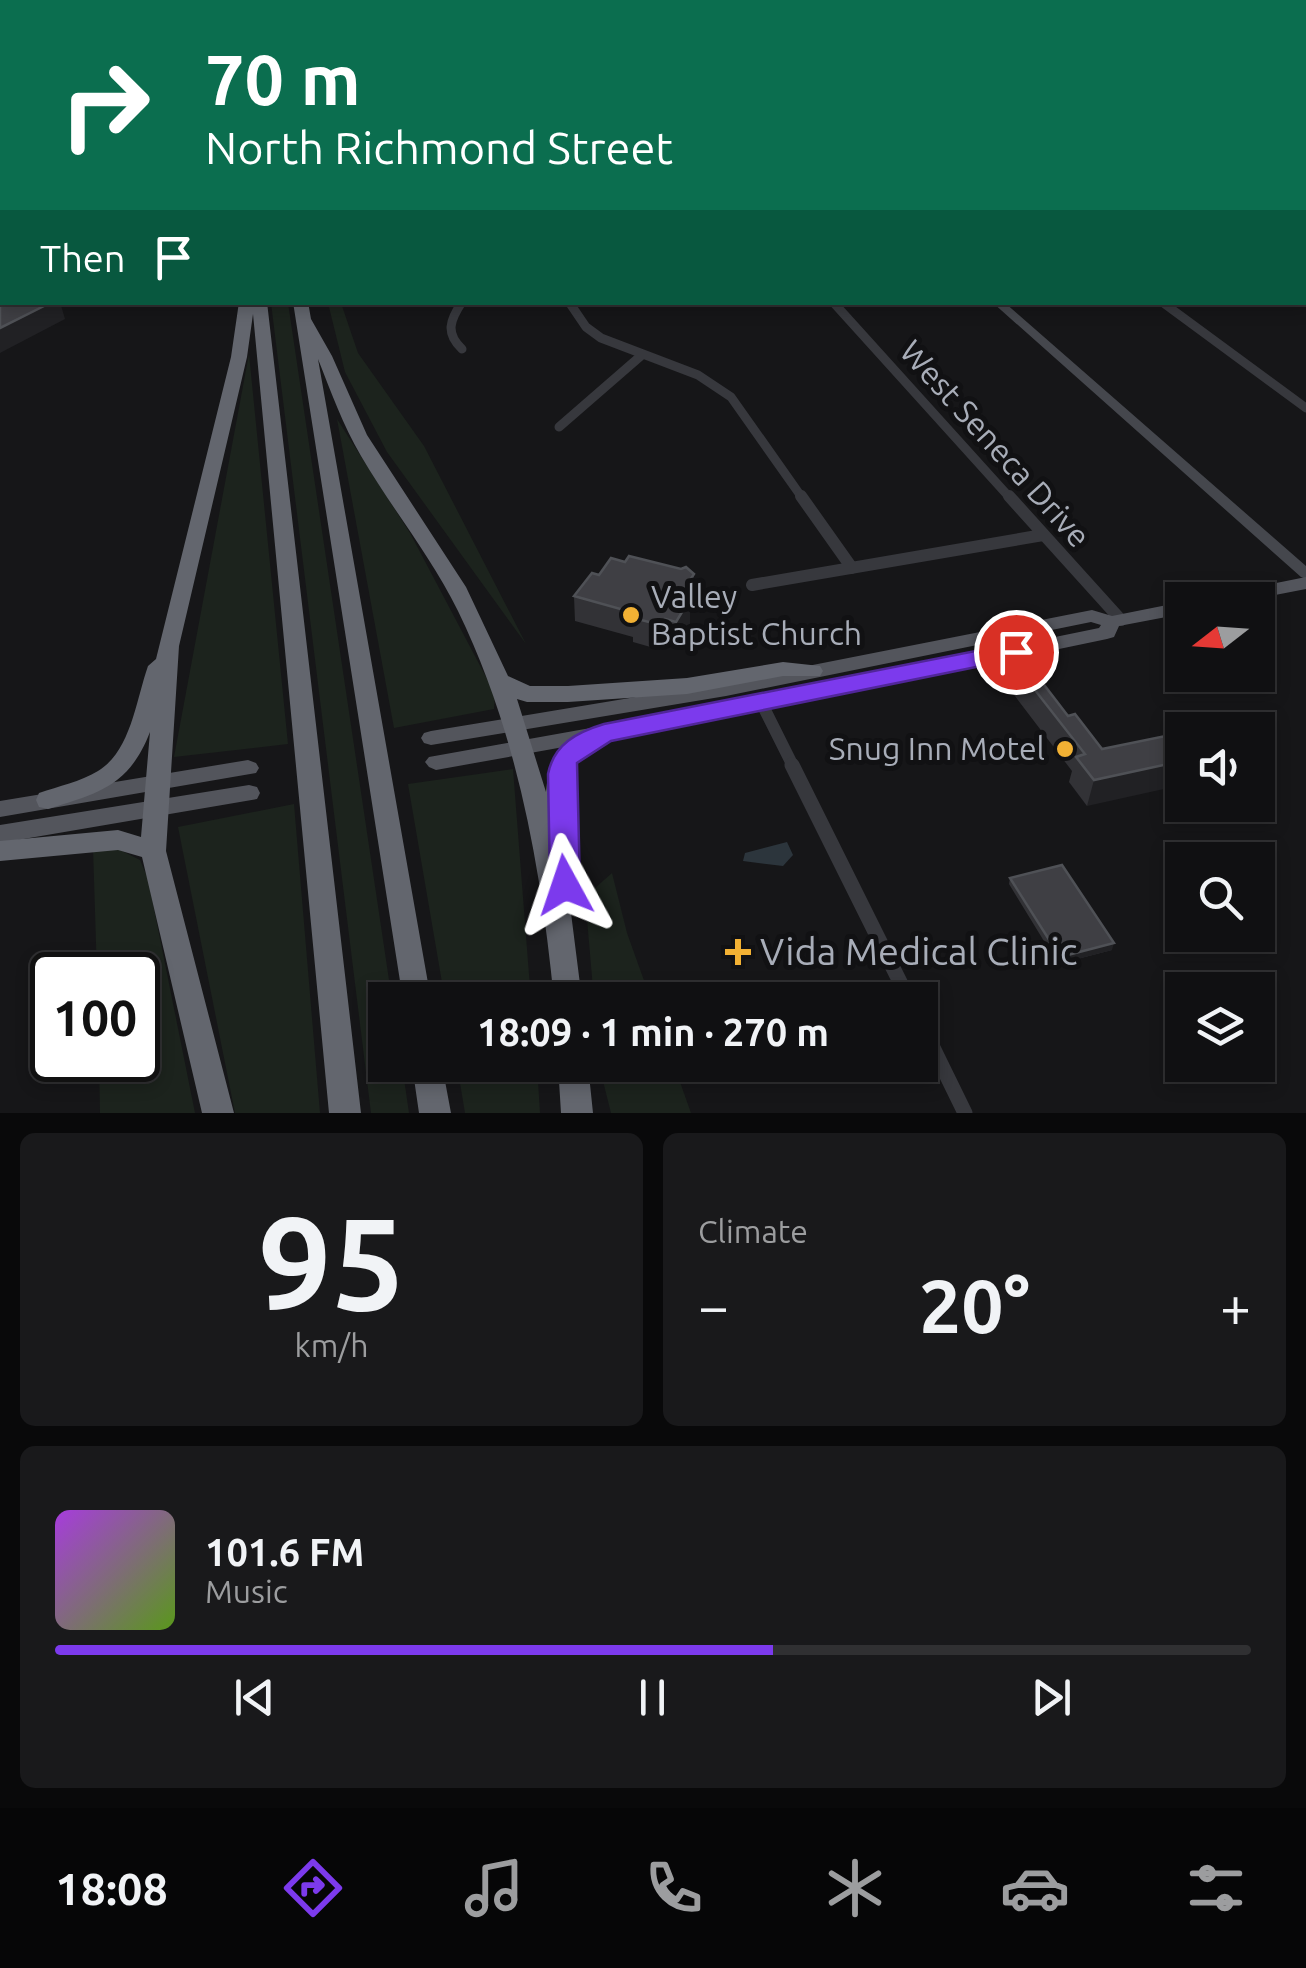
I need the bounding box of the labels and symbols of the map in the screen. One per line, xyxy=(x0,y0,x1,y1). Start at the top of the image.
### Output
street label: West Seneca Drive xyxy=(894,333,1098,554)
place label: Valley Baptist Church xyxy=(651,578,862,651)
north arrow xyxy=(1165,582,1275,692)
marker: Valley Baptist Church xyxy=(620,604,642,626)
pin xyxy=(974,610,1059,695)
place label: Snug Inn Motel xyxy=(829,730,1045,766)
marker: Snug Inn Motel xyxy=(1054,738,1076,760)
position arrow xyxy=(513,833,617,937)
place label: Vida Medical Clinic xyxy=(760,930,1077,972)
marker: Vida Medical Clinic xyxy=(725,939,751,965)
speed limit sign: 100 xyxy=(30,952,160,1082)

